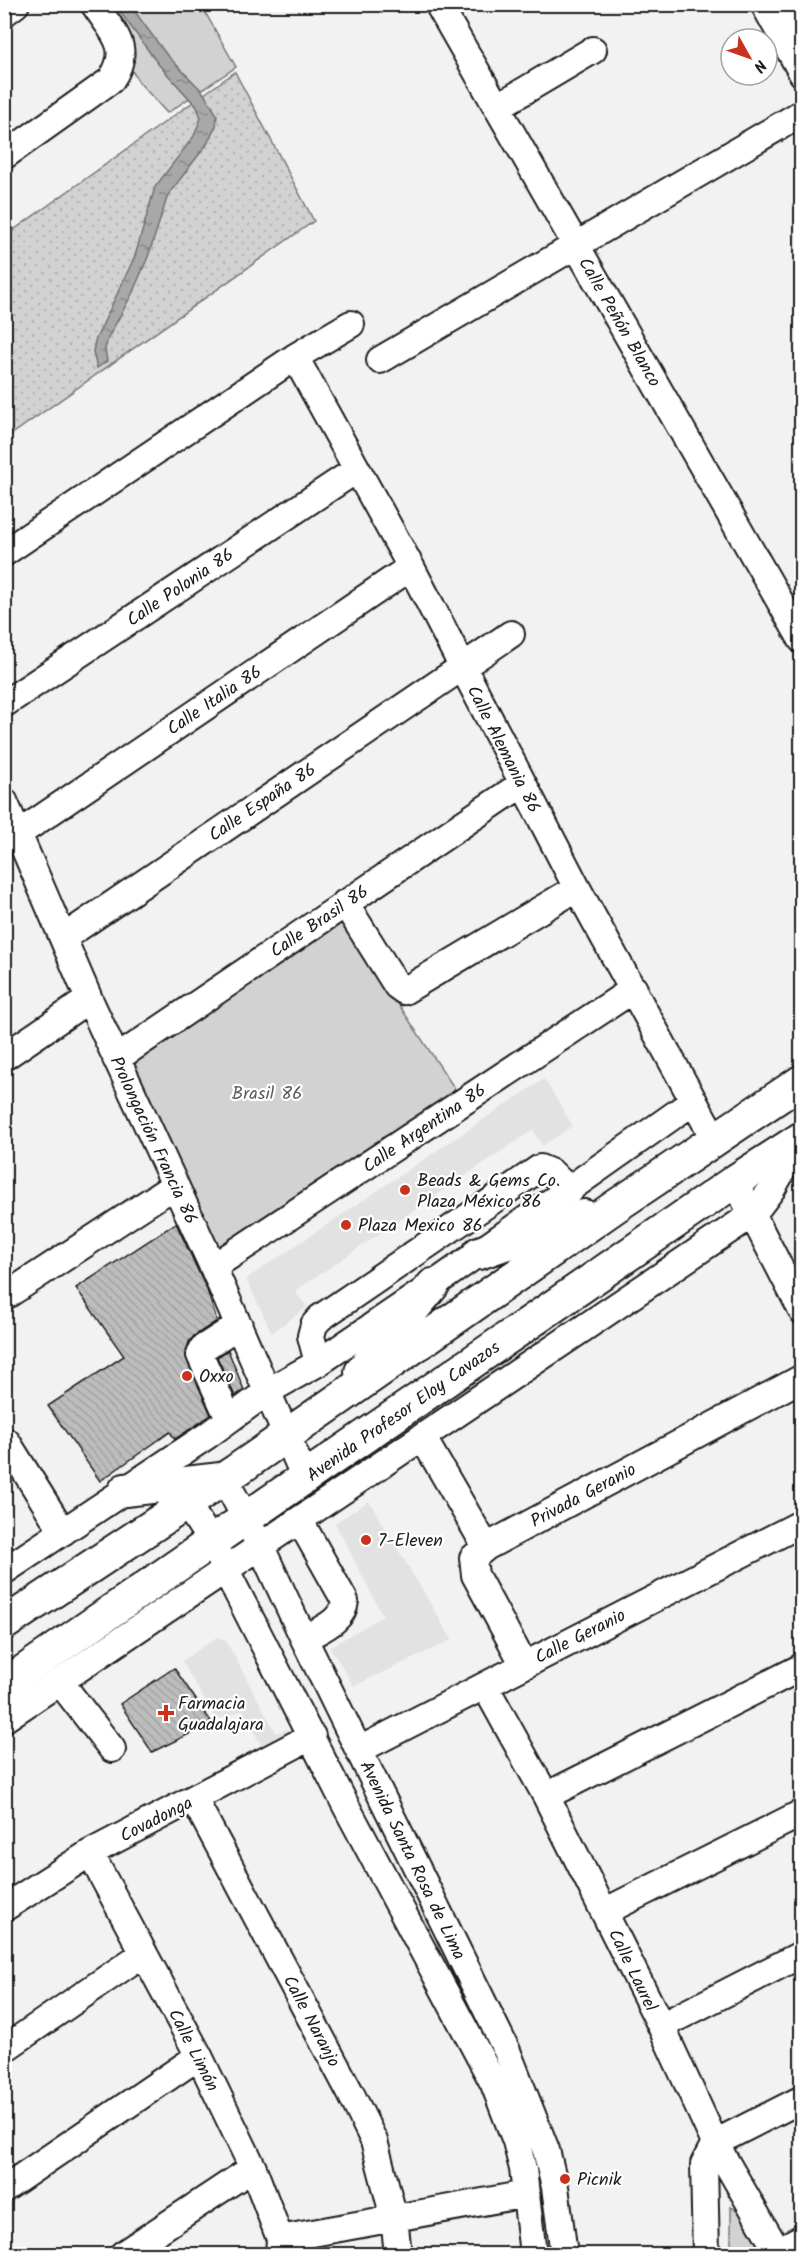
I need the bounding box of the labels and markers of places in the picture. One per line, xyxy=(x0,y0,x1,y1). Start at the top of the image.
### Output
place label: Beads & Gems Co. Plaza México 86 xyxy=(417,1167,560,1217)
marker: Beads & Gems Co. Plaza México 86 xyxy=(398,1183,412,1197)
place label: Plaza Mexico 86 xyxy=(358,1212,483,1241)
marker: Plaza Mexico 86 xyxy=(339,1218,353,1232)
place label: Oxxo xyxy=(199,1363,234,1392)
marker: Oxxo xyxy=(180,1369,194,1383)
place label: 7-Eleven xyxy=(378,1527,443,1556)
marker: 7-Eleven xyxy=(359,1533,373,1547)
place label: Farmacia Guadalajara xyxy=(178,1690,264,1740)
marker: Farmacia Guadalajara xyxy=(159,1706,173,1720)
place label: Picnik xyxy=(577,2166,622,2195)
marker: Picnik xyxy=(558,2172,572,2186)

